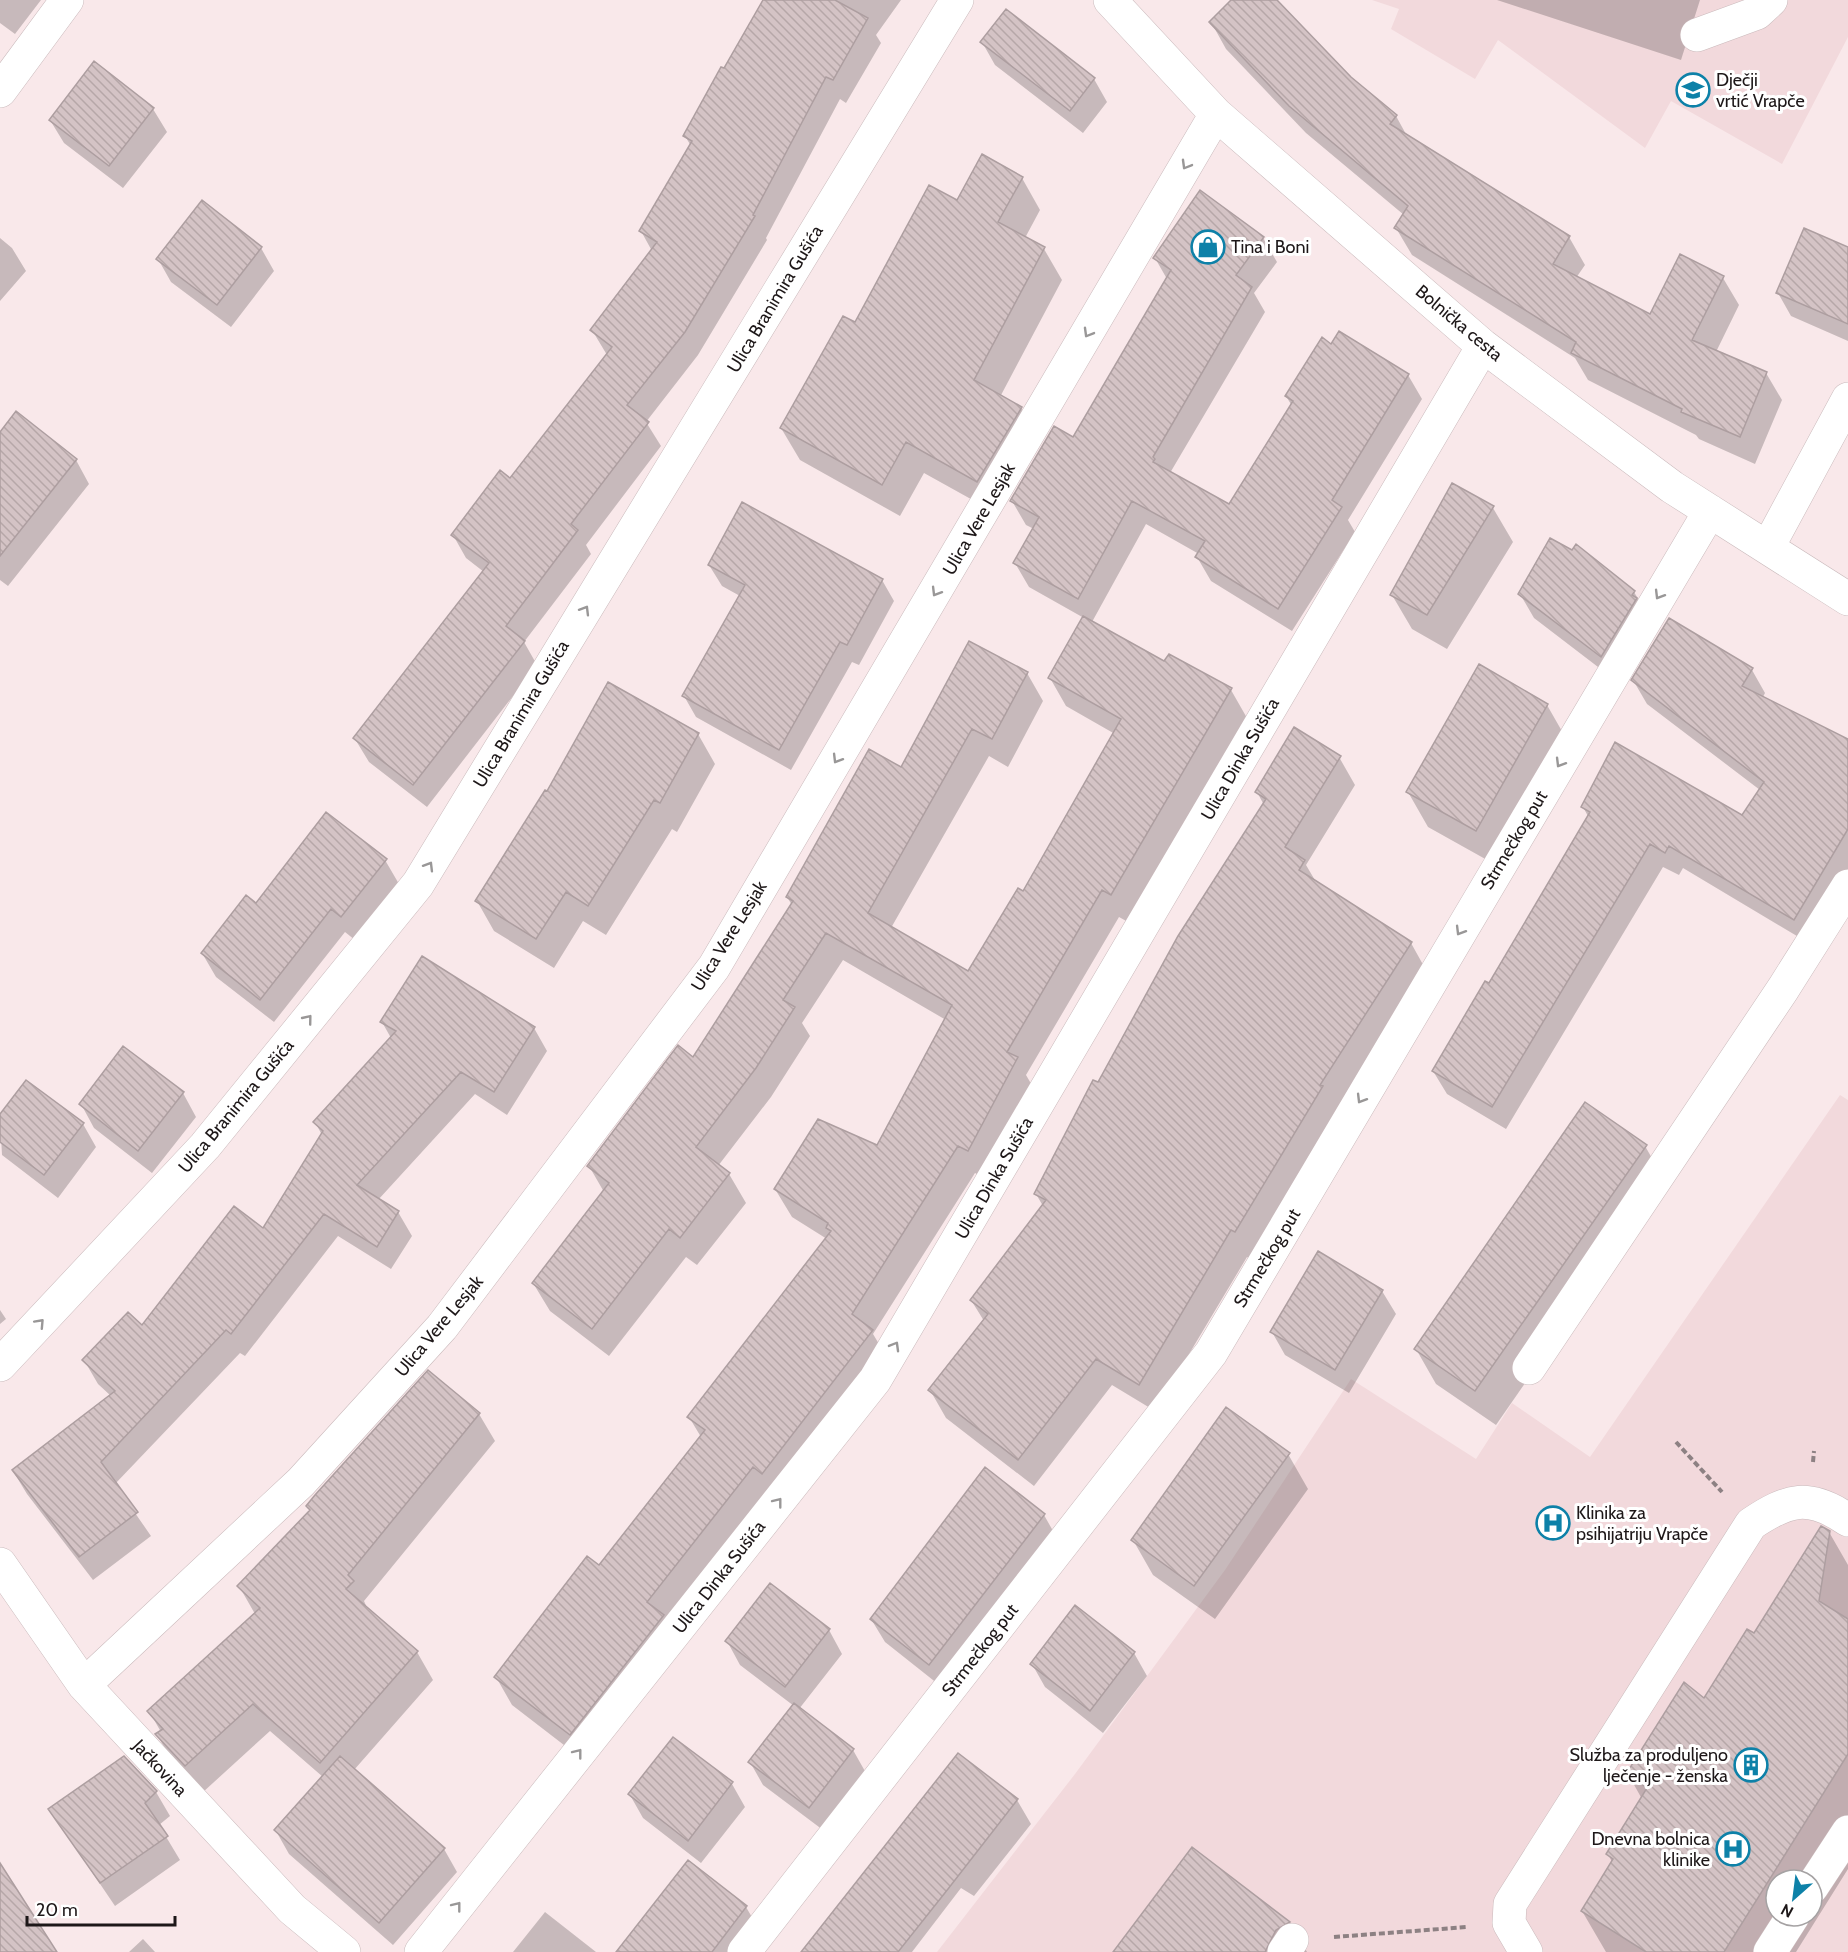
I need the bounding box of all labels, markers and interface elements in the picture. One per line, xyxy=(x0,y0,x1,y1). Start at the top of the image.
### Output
place label: Dječji vrtić Vrapče xyxy=(1716,69,1805,112)
school or university icon: Dječji vrtić Vrapče xyxy=(1675,72,1711,108)
one-way arrow xyxy=(1182,158,1194,169)
street label: Ulica Branimira Gušića xyxy=(722,221,828,377)
shop icon: Tina i Boni xyxy=(1190,229,1226,265)
place label: Tina i Boni xyxy=(1231,236,1309,258)
street label: Bolnička cesta xyxy=(1411,280,1507,366)
one-way arrow xyxy=(1084,327,1095,337)
street label: Ulica Vere Lesjak xyxy=(938,458,1020,579)
one-way arrow xyxy=(932,586,943,596)
one-way arrow xyxy=(1655,589,1667,600)
one-way arrow xyxy=(577,606,589,616)
street label: Ulica Branimira Gušića xyxy=(468,636,574,792)
street label: Ulica Dinka Sušića xyxy=(1196,694,1284,824)
one-way arrow xyxy=(832,753,844,763)
one-way arrow xyxy=(1555,757,1567,767)
street label: Strmečkog put xyxy=(1476,787,1552,893)
one-way arrow xyxy=(421,862,433,872)
street label: Ulica Vere Lesjak xyxy=(686,876,772,995)
one-way arrow xyxy=(1456,925,1468,935)
one-way arrow xyxy=(301,1015,312,1026)
street label: Ulica Branimira Gušića xyxy=(174,1034,299,1177)
one-way arrow xyxy=(1357,1093,1368,1103)
street label: Ulica Dinka Sušića xyxy=(950,1113,1038,1243)
street label: Strmečkog put xyxy=(1229,1205,1305,1311)
street label: Ulica Vere Lesjak xyxy=(390,1270,488,1381)
one-way arrow xyxy=(33,1319,44,1329)
one-way arrow xyxy=(887,1342,899,1352)
one-way arrow xyxy=(771,1498,782,1509)
place label: Klinika za psihijatriju Vrapče xyxy=(1576,1502,1708,1545)
hospital icon: Klinika za psihijatriju Vrapče xyxy=(1535,1505,1571,1541)
street label: Ulica Dinka Sušića xyxy=(668,1516,770,1638)
street label: Strmečkog put xyxy=(937,1599,1023,1701)
street label: Jačkovina xyxy=(127,1734,192,1801)
place label: Služba za produljeno lječenje - ženska xyxy=(1570,1744,1728,1787)
building icon: Služba za produljeno lječenje - ženska xyxy=(1733,1747,1769,1783)
one-way arrow xyxy=(571,1749,582,1760)
place label: Dnevna bolnica klinike xyxy=(1591,1828,1710,1871)
hospital icon: Dnevna bolnica klinike xyxy=(1715,1831,1751,1867)
north arrow xyxy=(1764,1868,1824,1928)
scale bar xyxy=(27,1889,176,1927)
text: 20 m xyxy=(36,1899,78,1921)
text: N xyxy=(1778,1900,1797,1922)
one-way arrow xyxy=(450,1902,461,1913)

